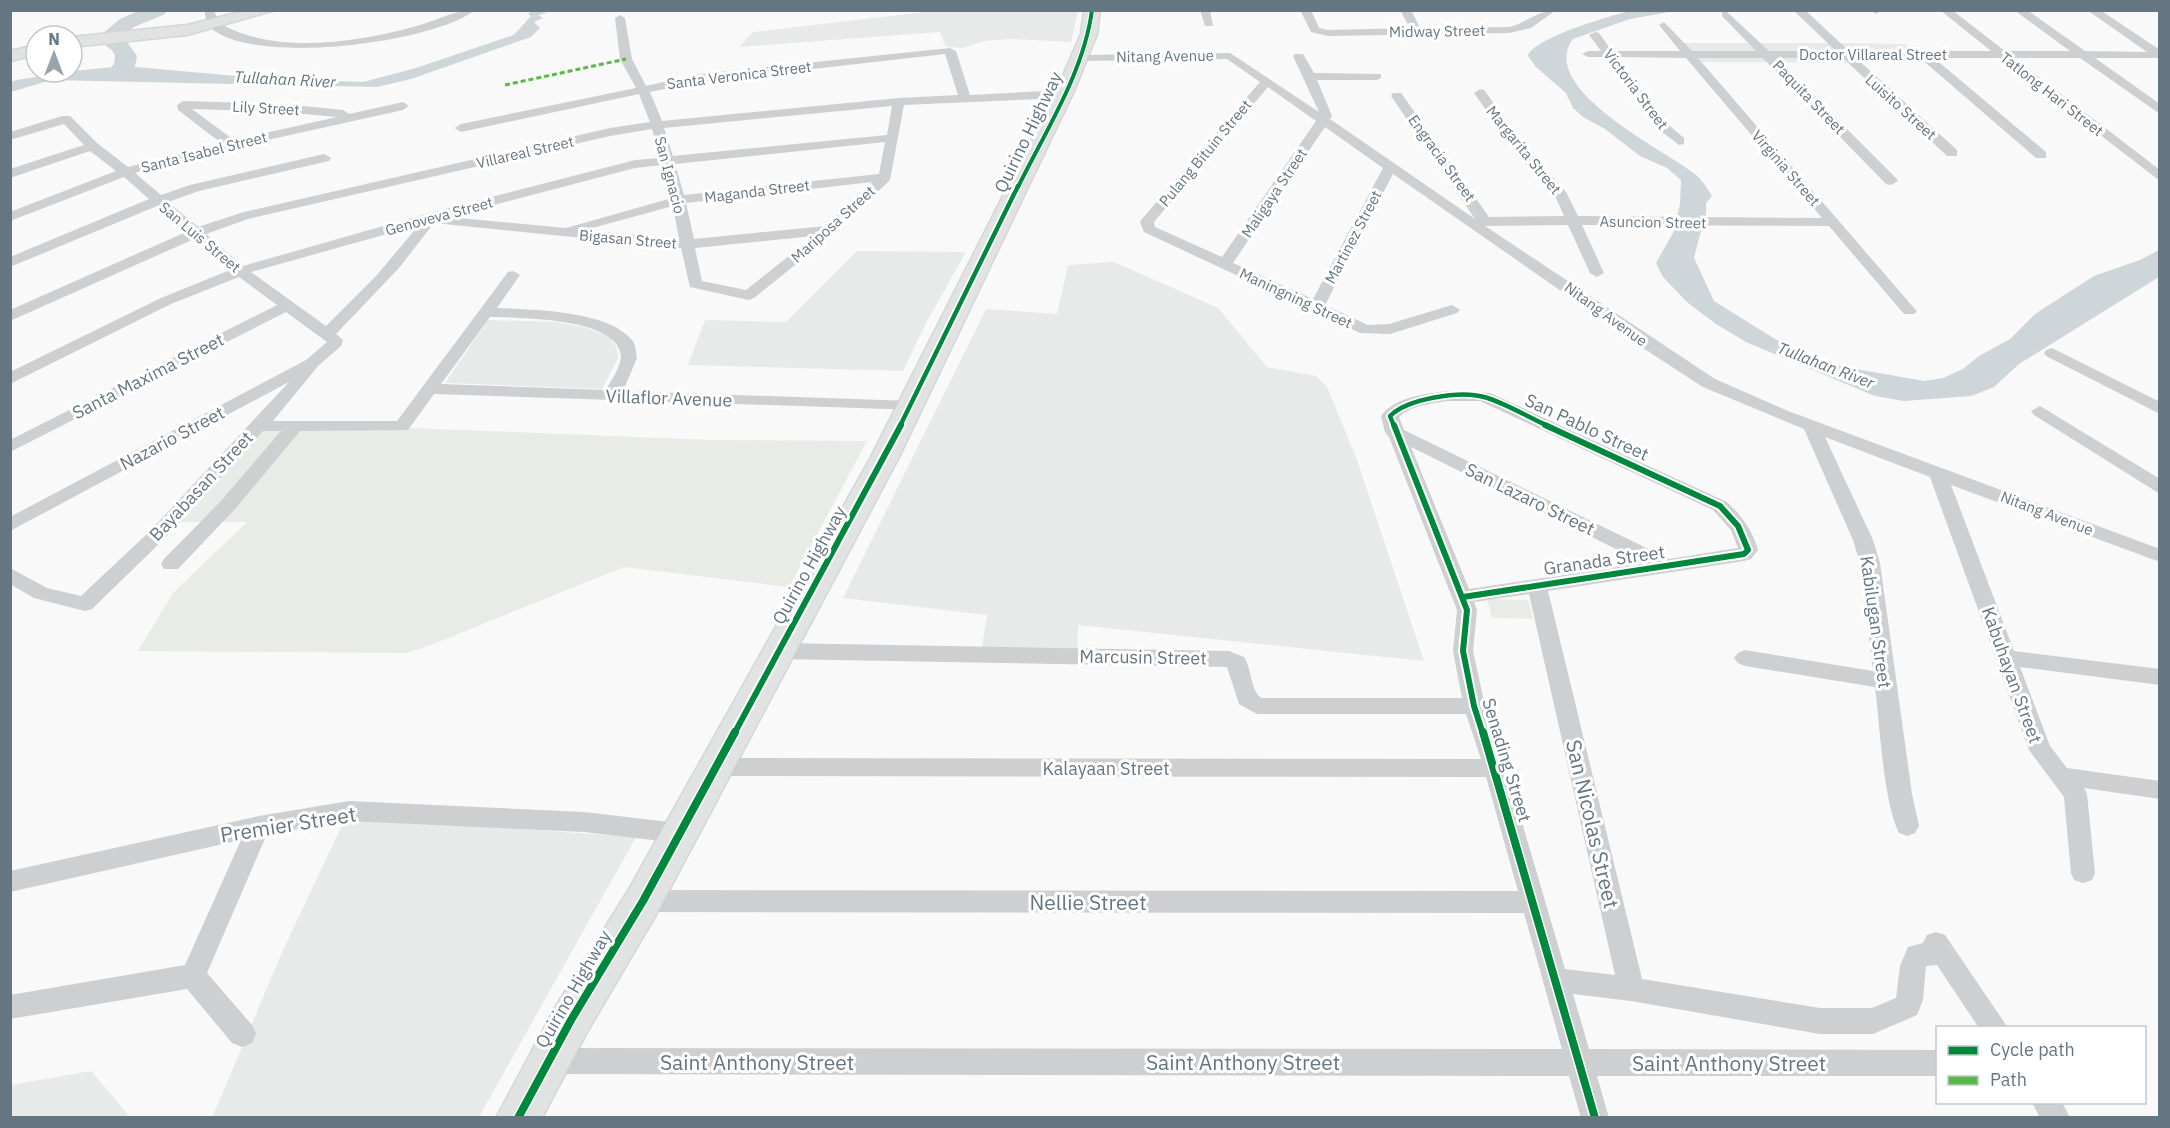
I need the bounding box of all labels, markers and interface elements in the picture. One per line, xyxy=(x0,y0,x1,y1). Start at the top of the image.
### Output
street label: Midway Street xyxy=(1389,21,1485,41)
north arrow xyxy=(24,24,84,84)
text: N xyxy=(48,29,60,49)
street label: Victoria Street xyxy=(1600,45,1672,133)
street label: Doctor Villareal Street xyxy=(1799,45,1947,64)
street label: Nitang Avenue xyxy=(1116,46,1214,66)
street label: Tatlong Hari Street xyxy=(1997,48,2107,140)
street label: Paquita Street xyxy=(1769,56,1849,138)
street label: Santa Veronica Street xyxy=(666,57,812,93)
water label: Tullahan River xyxy=(234,66,338,92)
street label: Quirino Highway xyxy=(989,68,1067,196)
street label: Luisito Street xyxy=(1862,70,1940,144)
street label: Pulang Bituin Street xyxy=(1155,96,1255,210)
street label: Lily Street xyxy=(232,97,300,119)
street label: Margarita Street xyxy=(1482,102,1566,198)
street label: Engracia Street xyxy=(1404,111,1480,205)
street label: Virginia Street xyxy=(1748,126,1824,210)
street label: Santa Isabel Street xyxy=(139,127,269,177)
street label: Villareal Street xyxy=(474,132,576,172)
street label: San Ignacio xyxy=(651,134,689,216)
street label: Maligaya Street xyxy=(1237,145,1311,241)
street label: Maganda Street xyxy=(703,175,811,207)
street label: Mariposa Street xyxy=(787,181,879,267)
street label: Martinez Street xyxy=(1320,187,1386,287)
street label: Genoveva Street xyxy=(383,192,495,240)
street label: San Luis Street xyxy=(155,197,245,277)
street label: Asuncion Street xyxy=(1599,212,1707,232)
street label: Bigasan Street xyxy=(578,225,678,253)
street label: Maningning Street xyxy=(1237,264,1355,332)
street label: Nitang Avenue xyxy=(1561,278,1651,350)
street label: Santa Maxima Street xyxy=(68,328,228,424)
water label: Tullahan River xyxy=(1775,337,1878,393)
street label: Villaflor Avenue xyxy=(605,384,733,412)
street label: San Pablo Street xyxy=(1521,388,1653,466)
street label: Nazario Street xyxy=(116,401,228,475)
street label: Bayabasan Street xyxy=(144,426,258,546)
street label: San Lazaro Street xyxy=(1461,458,1599,540)
street label: Nitang Avenue xyxy=(1998,487,2096,539)
street label: Quirino Highway xyxy=(767,502,851,628)
street label: Granada Street xyxy=(1542,540,1666,580)
street label: Kabilugan Street xyxy=(1855,554,1897,690)
street label: Kabuhayan Street xyxy=(1977,604,2047,746)
street label: Marcusin Street xyxy=(1079,644,1207,670)
street label: Senading Street xyxy=(1477,695,1537,825)
street label: San Nicolas Street xyxy=(1560,737,1626,911)
street label: Kalayaan Street xyxy=(1043,757,1169,780)
street label: Premier Street xyxy=(218,799,358,849)
street label: Nellie Street xyxy=(1029,888,1147,916)
street label: Quirino Highway xyxy=(530,926,616,1052)
legend xyxy=(1936,1026,2146,1104)
text: Cycle path xyxy=(1990,1038,2075,1061)
street label: Saint Anthony Street xyxy=(660,1048,854,1076)
street label: Saint Anthony Street xyxy=(1146,1048,1340,1076)
street label: Saint Anthony Street xyxy=(1632,1049,1826,1077)
text: Path xyxy=(1990,1068,2027,1091)

